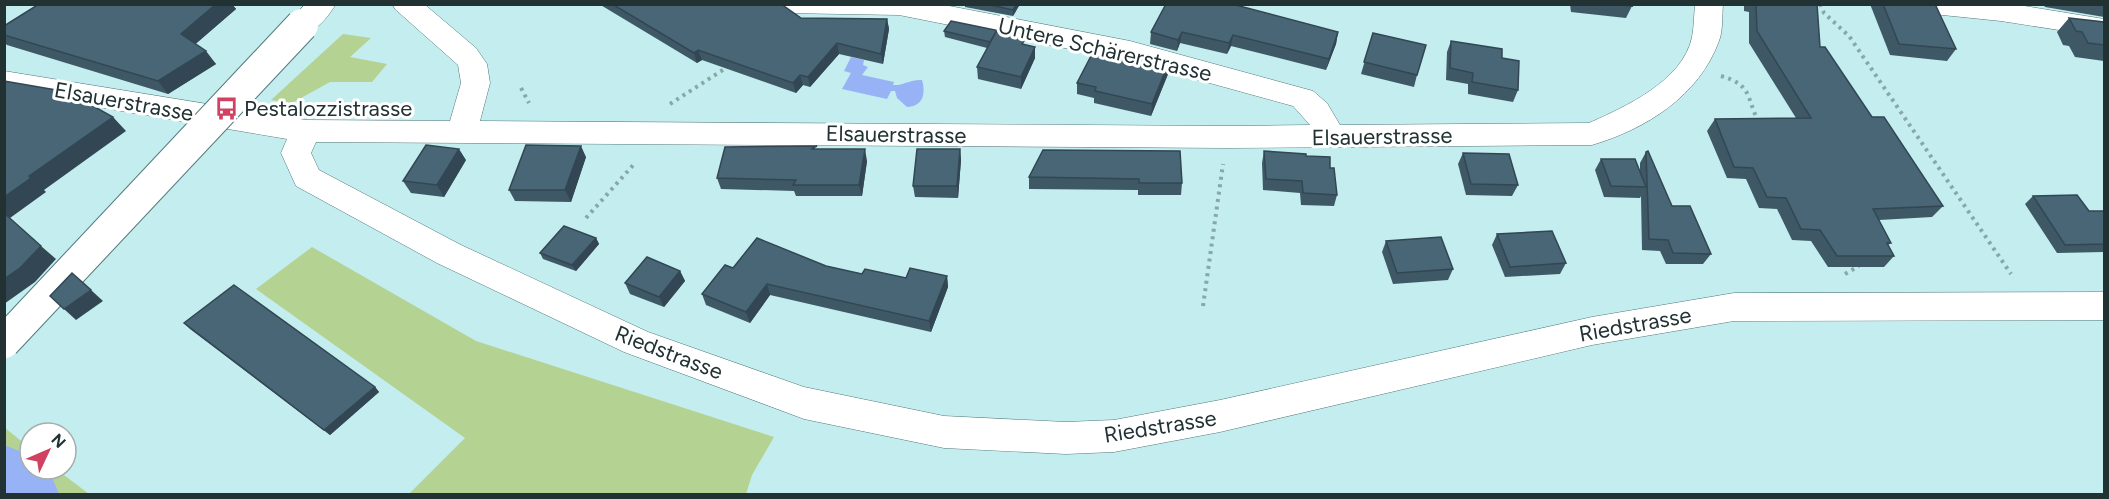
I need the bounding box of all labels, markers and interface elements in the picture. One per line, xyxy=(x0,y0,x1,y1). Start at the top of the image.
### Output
street label: Untere Schärerstrasse xyxy=(995,12,1214,87)
street label: Elsauerstrasse xyxy=(52,76,196,127)
bus stop icon: Pestalozzistrasse xyxy=(213,95,239,121)
place label: Pestalozzistrasse xyxy=(244,95,412,122)
street label: Elsauerstrasse xyxy=(825,120,967,149)
street label: Elsauerstrasse xyxy=(1311,122,1453,151)
street label: Riedstrasse xyxy=(1577,301,1693,348)
street label: Riedstrasse xyxy=(611,320,727,385)
street label: Riedstrasse xyxy=(1102,404,1218,449)
north arrow xyxy=(18,421,78,481)
text: N xyxy=(47,430,70,452)

